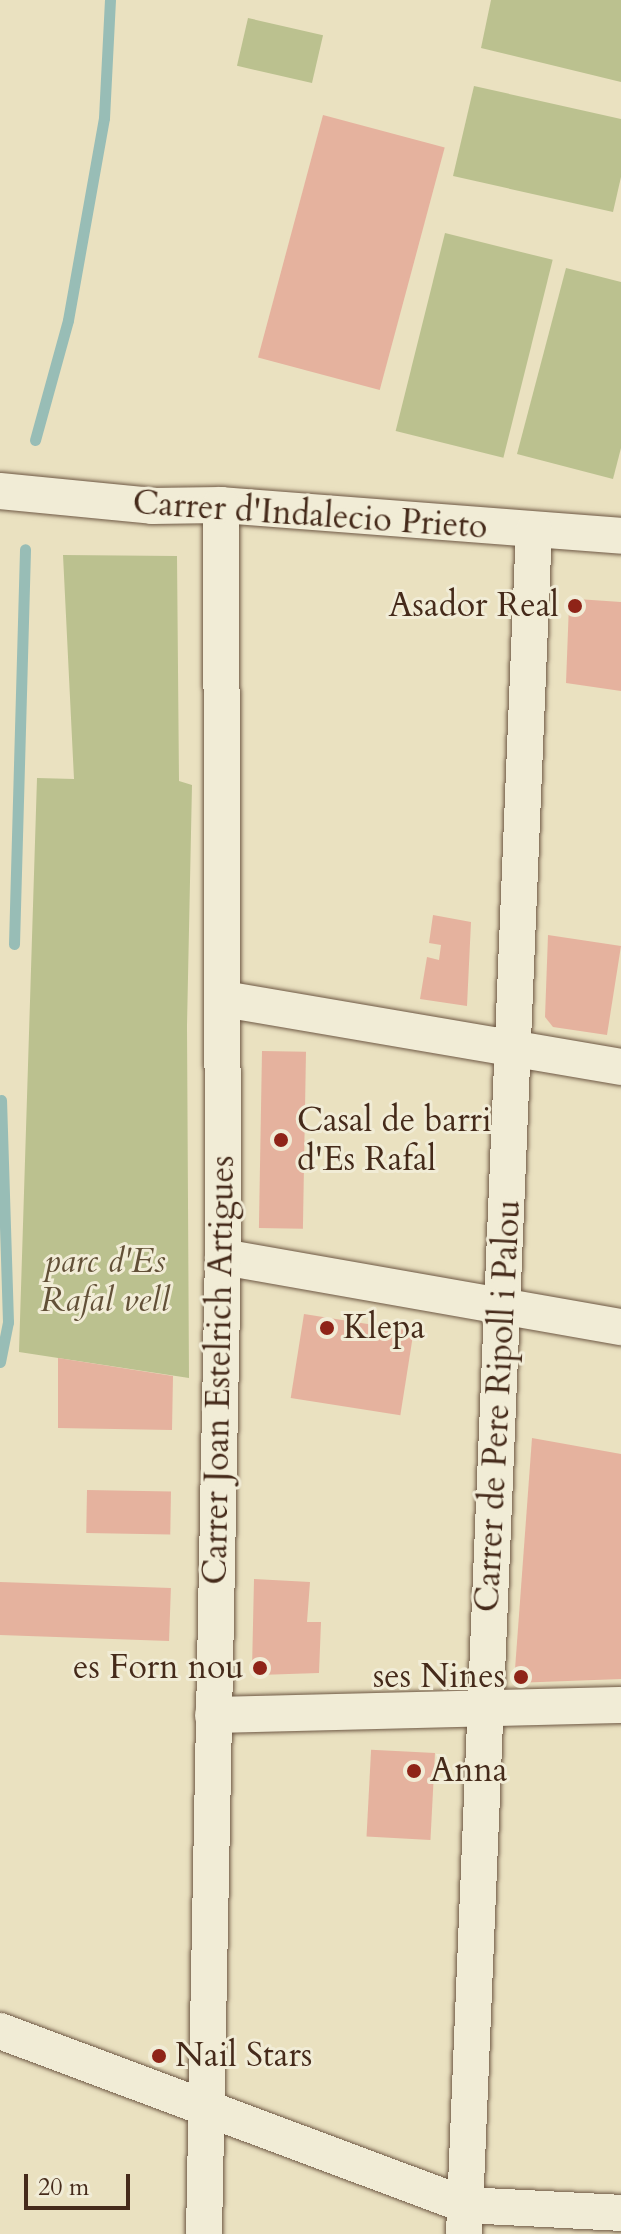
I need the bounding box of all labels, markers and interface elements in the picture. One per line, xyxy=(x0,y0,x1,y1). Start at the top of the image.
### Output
street label: Carrer d'Indalecio Prieto xyxy=(131,482,489,548)
place label: Asador Real xyxy=(388,586,559,626)
marker: Asador Real xyxy=(566,597,584,615)
place label: Casal de barri d'Es Rafal xyxy=(297,1100,492,1180)
marker: Casal de barri d'Es Rafal xyxy=(272,1131,290,1149)
street label: Carrer Joan Estelrich Artigues xyxy=(195,1155,243,1585)
street label: Carrer de Pere Ripoll i Palou xyxy=(467,1199,529,1613)
park label: parc d'Es Rafal vell xyxy=(40,1241,170,1320)
place label: Klepa xyxy=(343,1308,425,1348)
marker: Klepa xyxy=(318,1319,336,1337)
place label: es Forn nou xyxy=(73,1648,244,1688)
place label: ses Nines xyxy=(373,1657,505,1697)
marker: es Forn nou xyxy=(251,1659,269,1677)
marker: ses Nines xyxy=(512,1668,530,1686)
place label: Anna xyxy=(430,1751,508,1791)
marker: Anna xyxy=(405,1762,423,1780)
place label: Nail Stars xyxy=(175,2036,312,2076)
marker: Nail Stars xyxy=(150,2047,168,2065)
scale bar xyxy=(28,2158,134,2208)
text: 20 m xyxy=(38,2171,89,2204)

